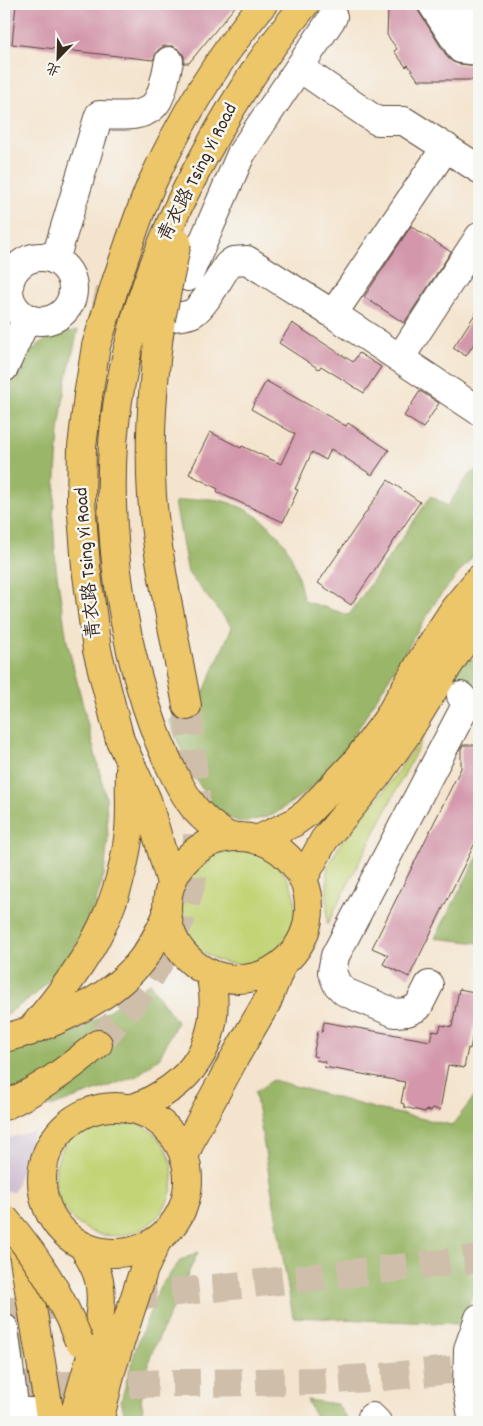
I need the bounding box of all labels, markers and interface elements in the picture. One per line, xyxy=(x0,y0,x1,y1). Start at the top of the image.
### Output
north arrow xyxy=(32,32,82,82)
text: 北 xyxy=(43,56,64,80)
street label: 青衣路 Tsing Yi Road xyxy=(152,99,246,247)
street label: 青衣路 Tsing Yi Road xyxy=(69,486,109,640)

